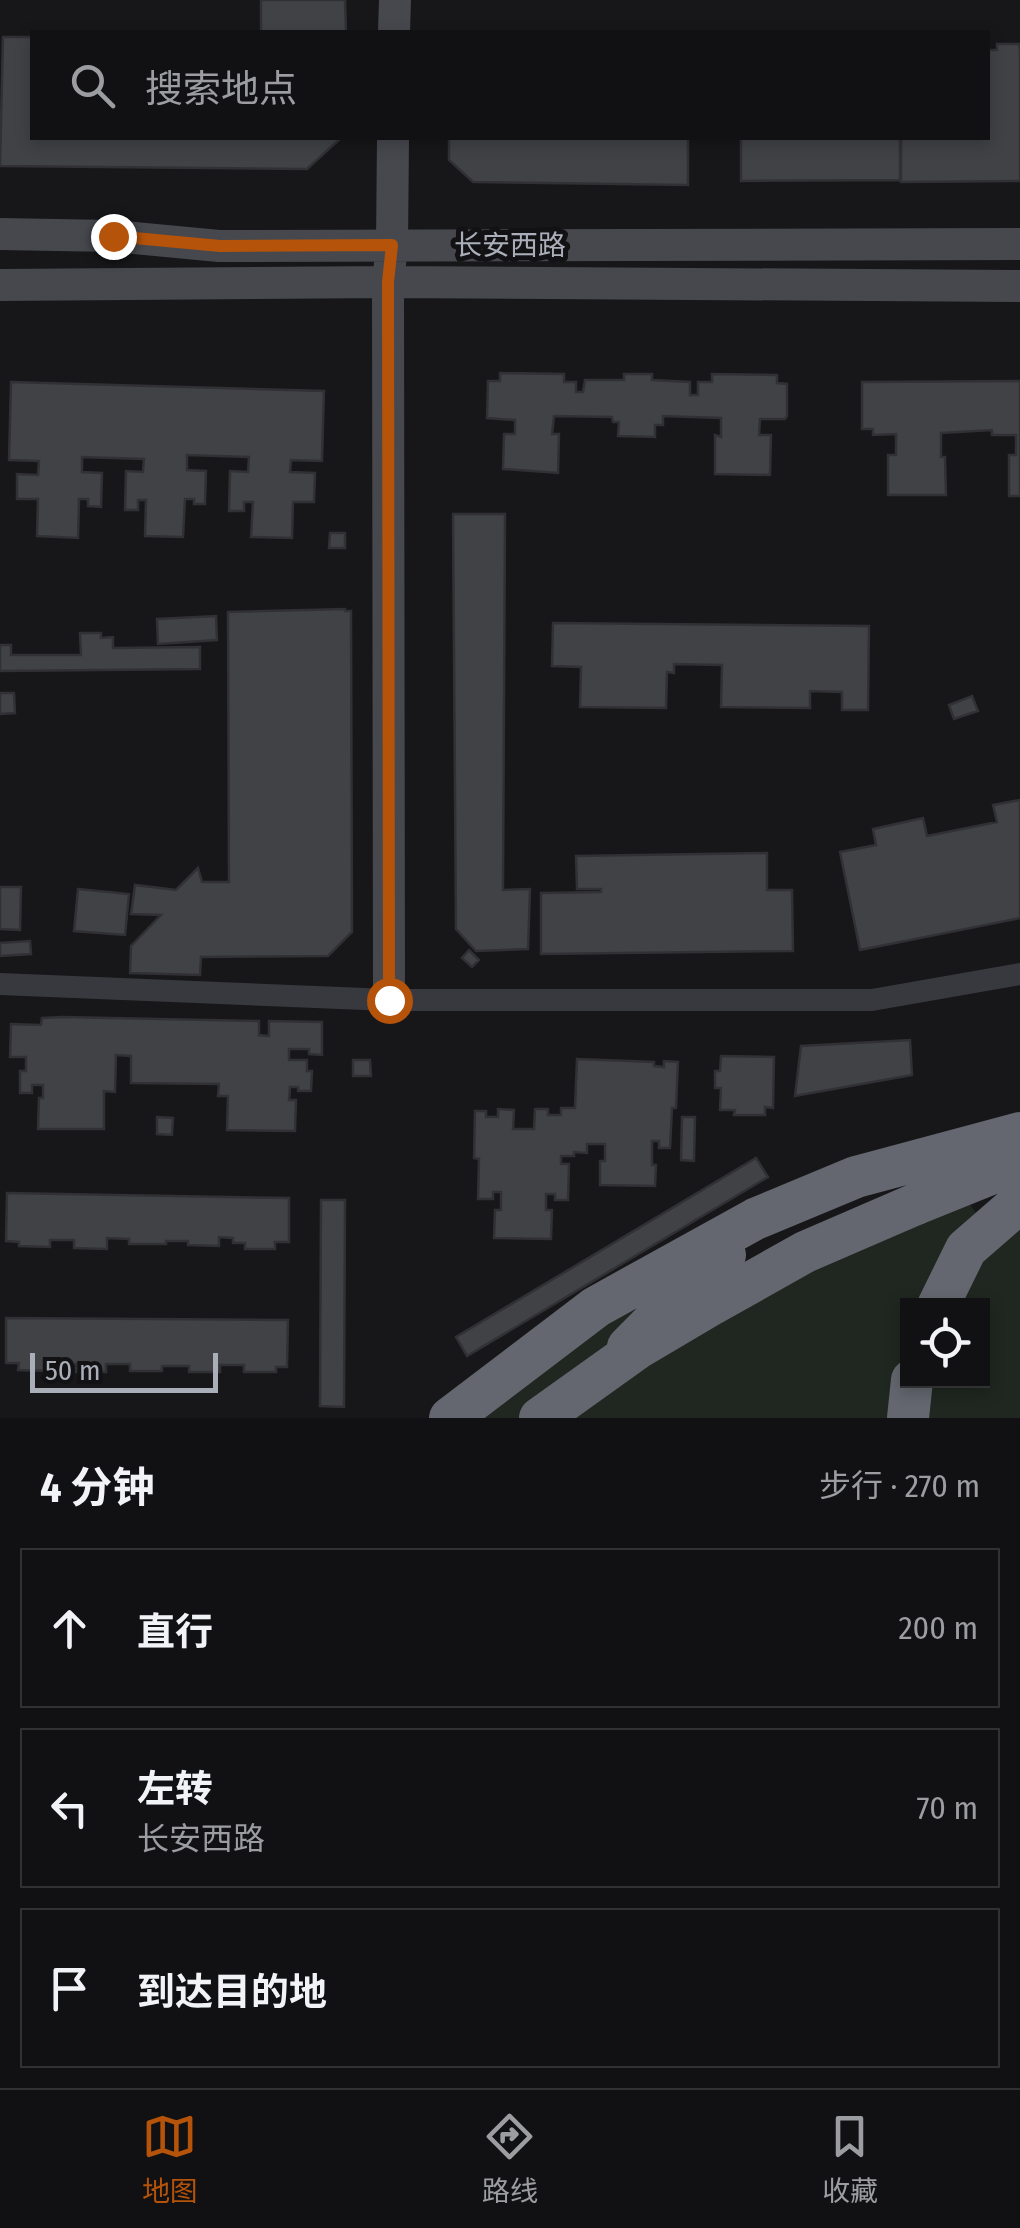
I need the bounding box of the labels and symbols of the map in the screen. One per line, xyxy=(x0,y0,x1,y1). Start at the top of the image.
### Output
route end xyxy=(91,214,137,260)
street label: 长安西路 xyxy=(454,229,566,262)
route start xyxy=(367,978,413,1024)
scale bar xyxy=(30,1348,218,1392)

